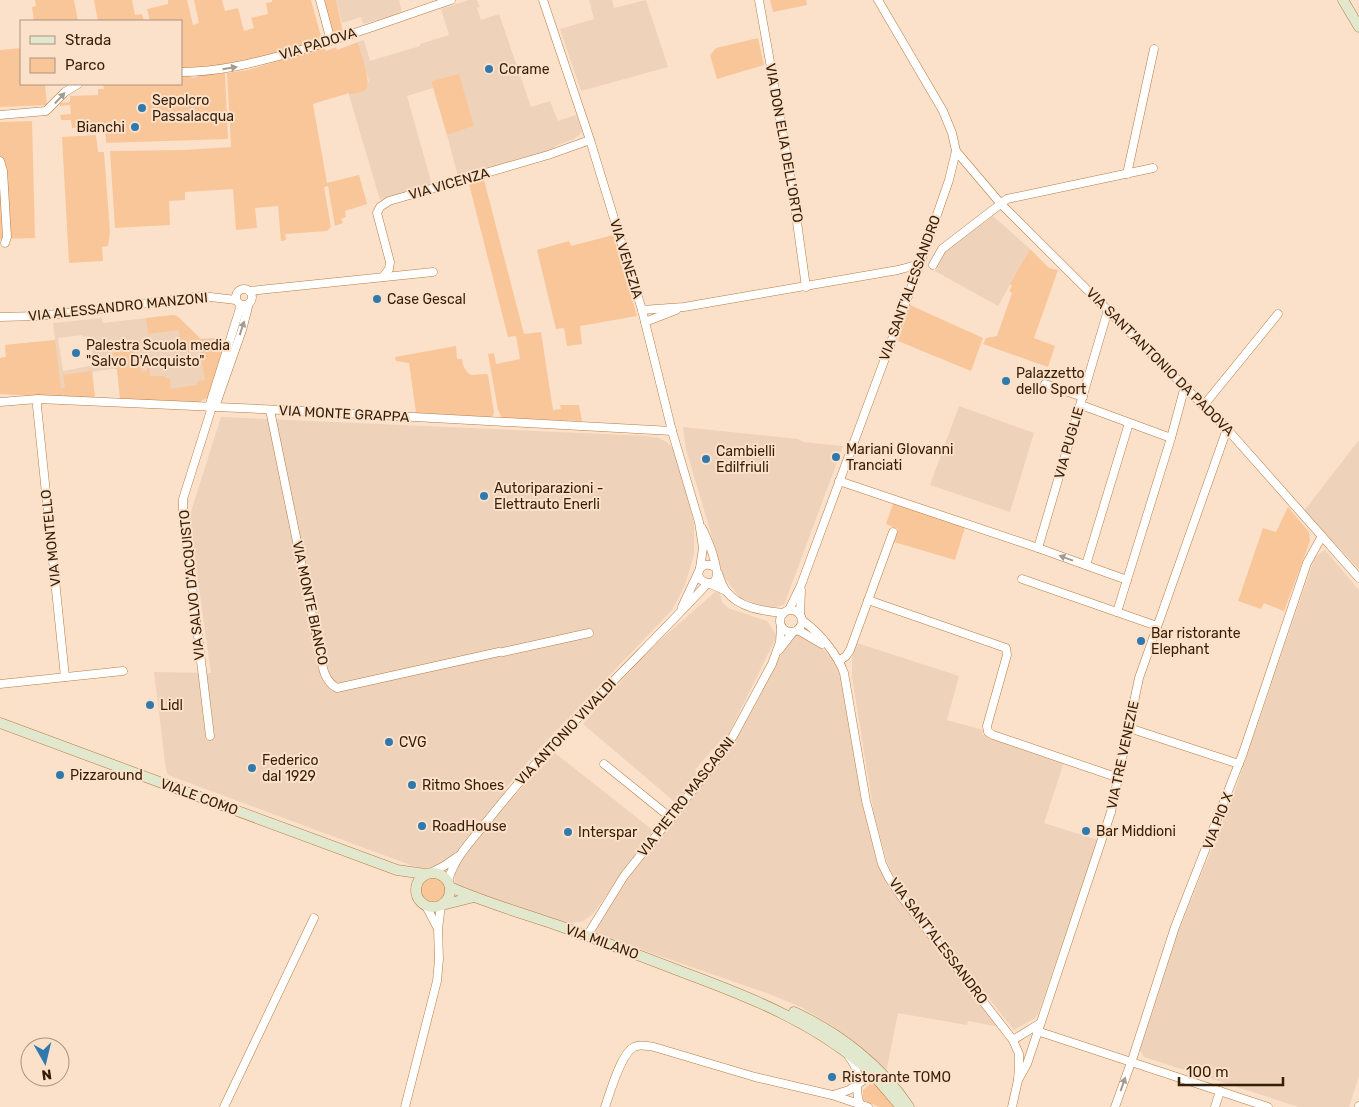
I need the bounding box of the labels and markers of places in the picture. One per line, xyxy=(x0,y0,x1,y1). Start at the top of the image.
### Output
place label: Corame xyxy=(499,61,550,78)
marker: Corame xyxy=(483,63,495,75)
place label: Sepolcro Passalacqua xyxy=(152,92,234,125)
marker: Sepolcro Passalacqua xyxy=(136,102,148,114)
place label: Bianchi xyxy=(76,119,125,136)
marker: Bianchi xyxy=(129,121,141,133)
place label: Case Gescal xyxy=(387,291,466,308)
marker: Case Gescal xyxy=(371,293,383,305)
place label: Palestra Scuola media "Salvo D'Acquisto" xyxy=(86,337,230,370)
marker: Palestra Scuola media "Salvo D'Acquisto" xyxy=(70,347,82,359)
place label: Palazzetto dello Sport xyxy=(1016,365,1087,398)
marker: Palazzetto dello Sport xyxy=(1000,375,1012,387)
place label: Mariani GIovanni Tranciati xyxy=(846,441,953,474)
place label: Cambielli Edilfriuli xyxy=(716,443,775,476)
marker: Mariani GIovanni Tranciati xyxy=(830,451,842,463)
marker: Cambielli Edilfriuli xyxy=(700,453,712,465)
place label: Autoriparazioni - Elettrauto Enerli xyxy=(494,480,604,513)
marker: Autoriparazioni - Elettrauto Enerli xyxy=(478,490,490,502)
place label: Bar ristorante Elephant xyxy=(1151,625,1241,658)
marker: Bar ristorante Elephant xyxy=(1135,635,1147,647)
place label: Lidl xyxy=(160,697,183,714)
marker: Lidl xyxy=(144,699,156,711)
place label: CVG xyxy=(399,734,427,751)
marker: CVG xyxy=(383,736,395,748)
place label: Federico dal 1929 xyxy=(262,752,319,785)
marker: Federico dal 1929 xyxy=(246,762,258,774)
place label: Pizzaround xyxy=(70,767,143,784)
marker: Pizzaround xyxy=(54,769,66,781)
place label: Ritmo Shoes xyxy=(422,777,504,794)
marker: Ritmo Shoes xyxy=(406,779,418,791)
place label: RoadHouse xyxy=(432,818,507,835)
marker: RoadHouse xyxy=(416,820,428,832)
place label: Bar Middioni xyxy=(1096,823,1176,840)
place label: Interspar xyxy=(578,824,638,841)
marker: Bar Middioni xyxy=(1080,825,1092,837)
marker: Interspar xyxy=(562,826,574,838)
place label: Ristorante TOMO xyxy=(842,1069,951,1086)
marker: Ristorante TOMO xyxy=(826,1071,838,1083)

